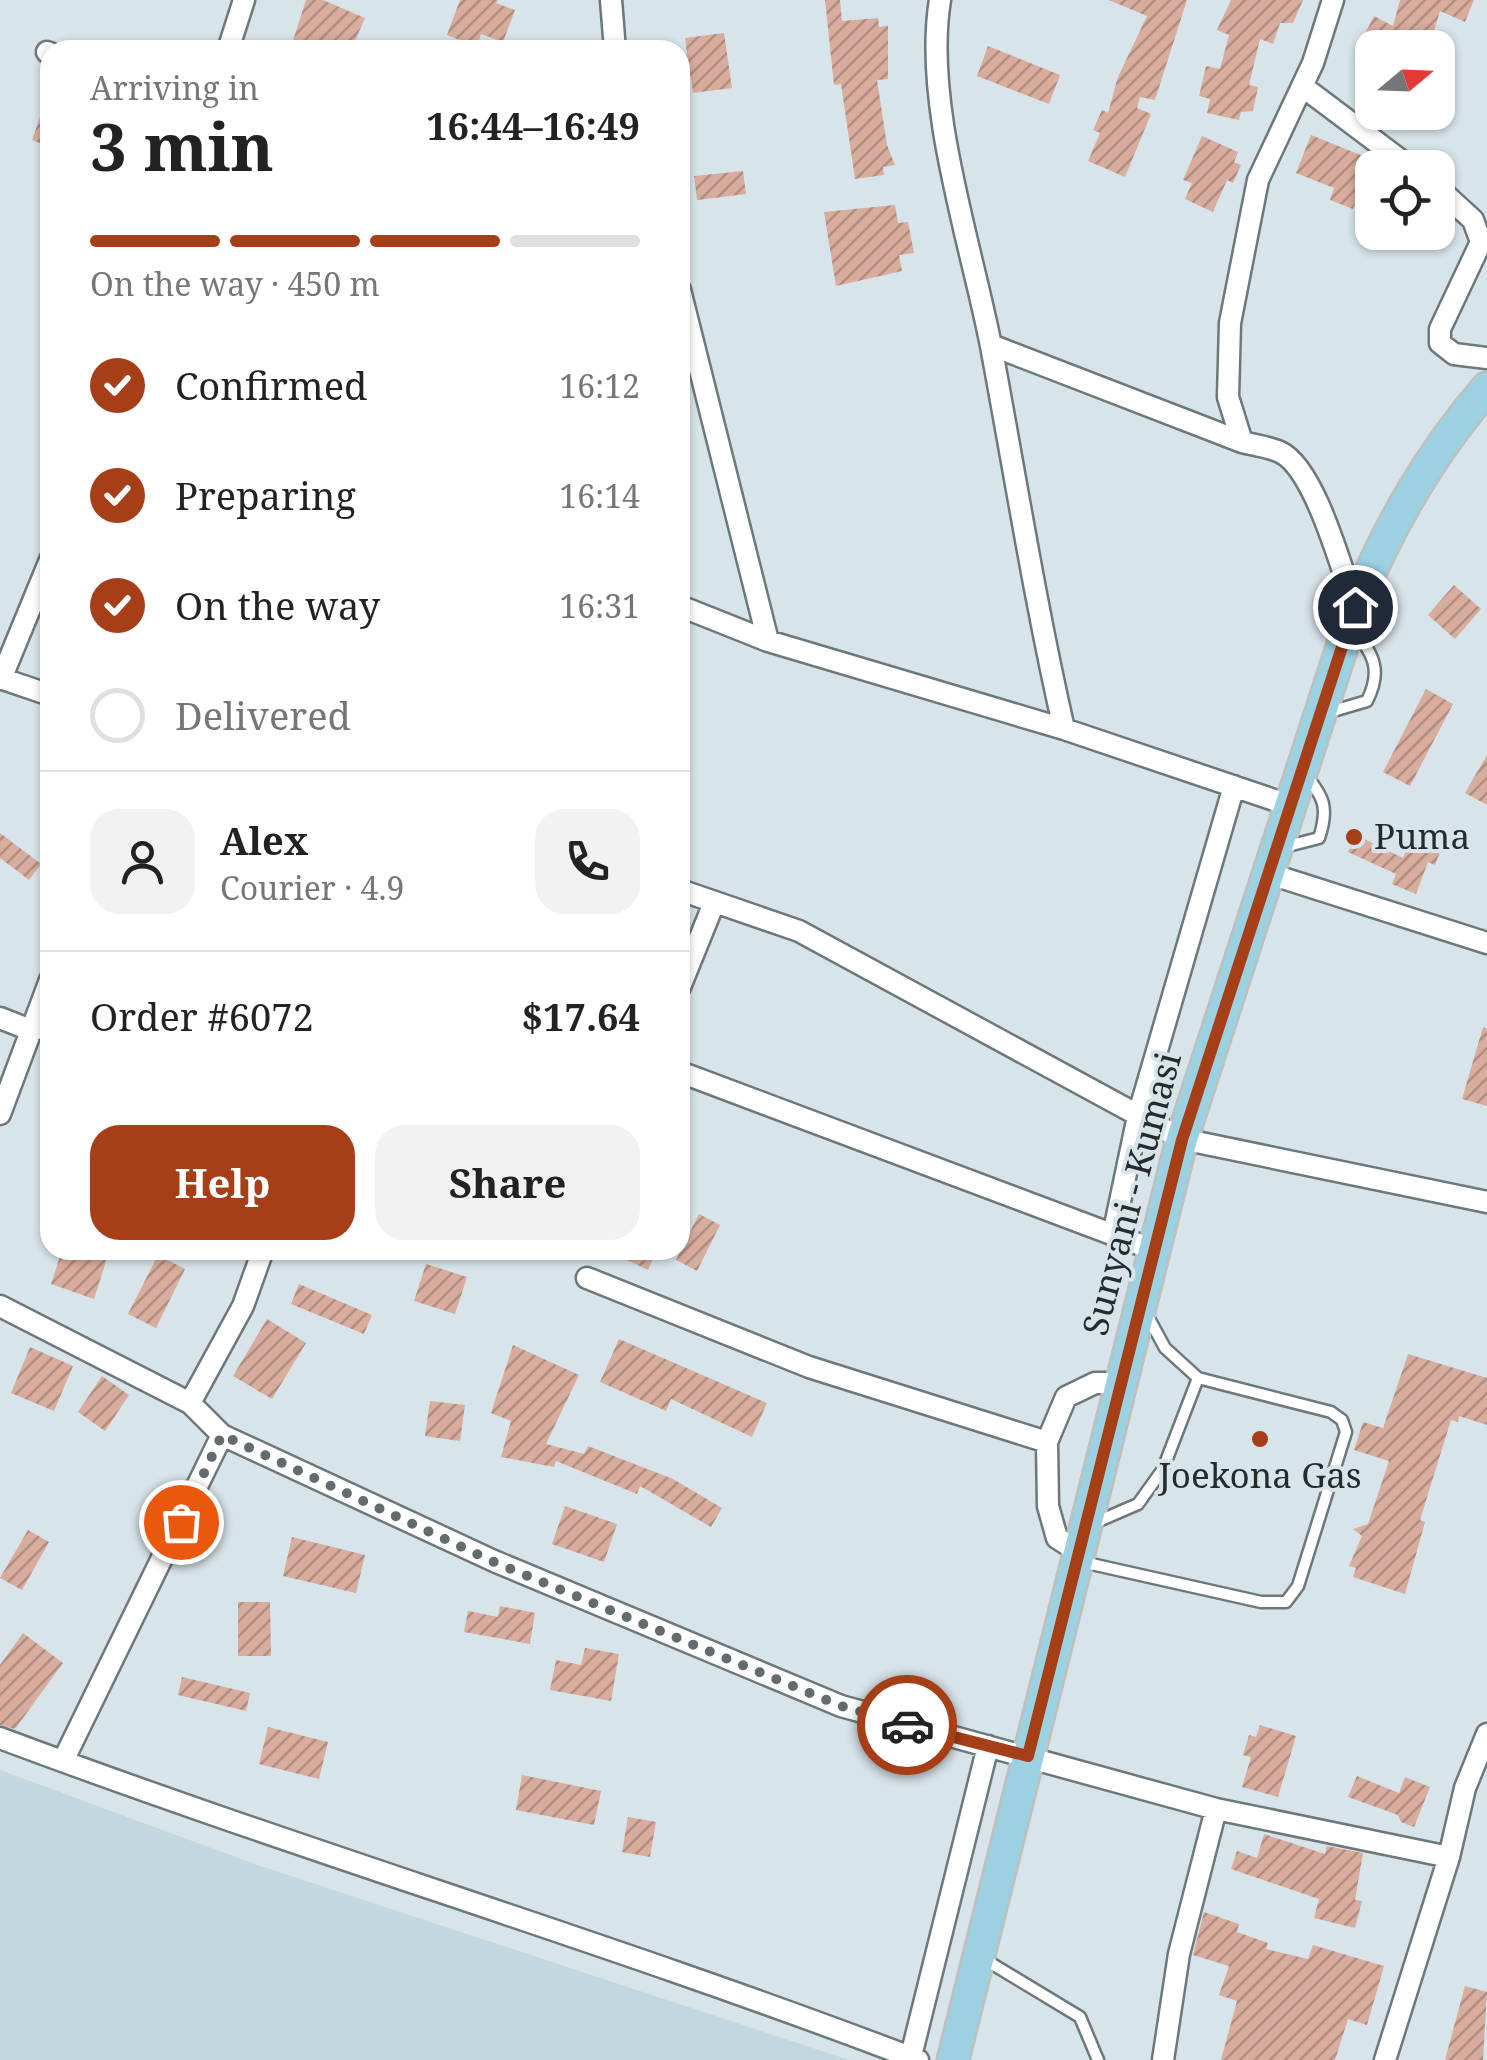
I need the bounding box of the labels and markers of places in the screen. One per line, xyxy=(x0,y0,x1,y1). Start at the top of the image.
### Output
pin xyxy=(1313,565,1398,650)
place label: Puma xyxy=(1374,812,1470,859)
marker: Puma xyxy=(1343,826,1365,848)
marker: Joekona Gas xyxy=(1249,1428,1271,1450)
place label: Joekona Gas xyxy=(1157,1451,1362,1498)
pin xyxy=(139,1480,224,1565)

